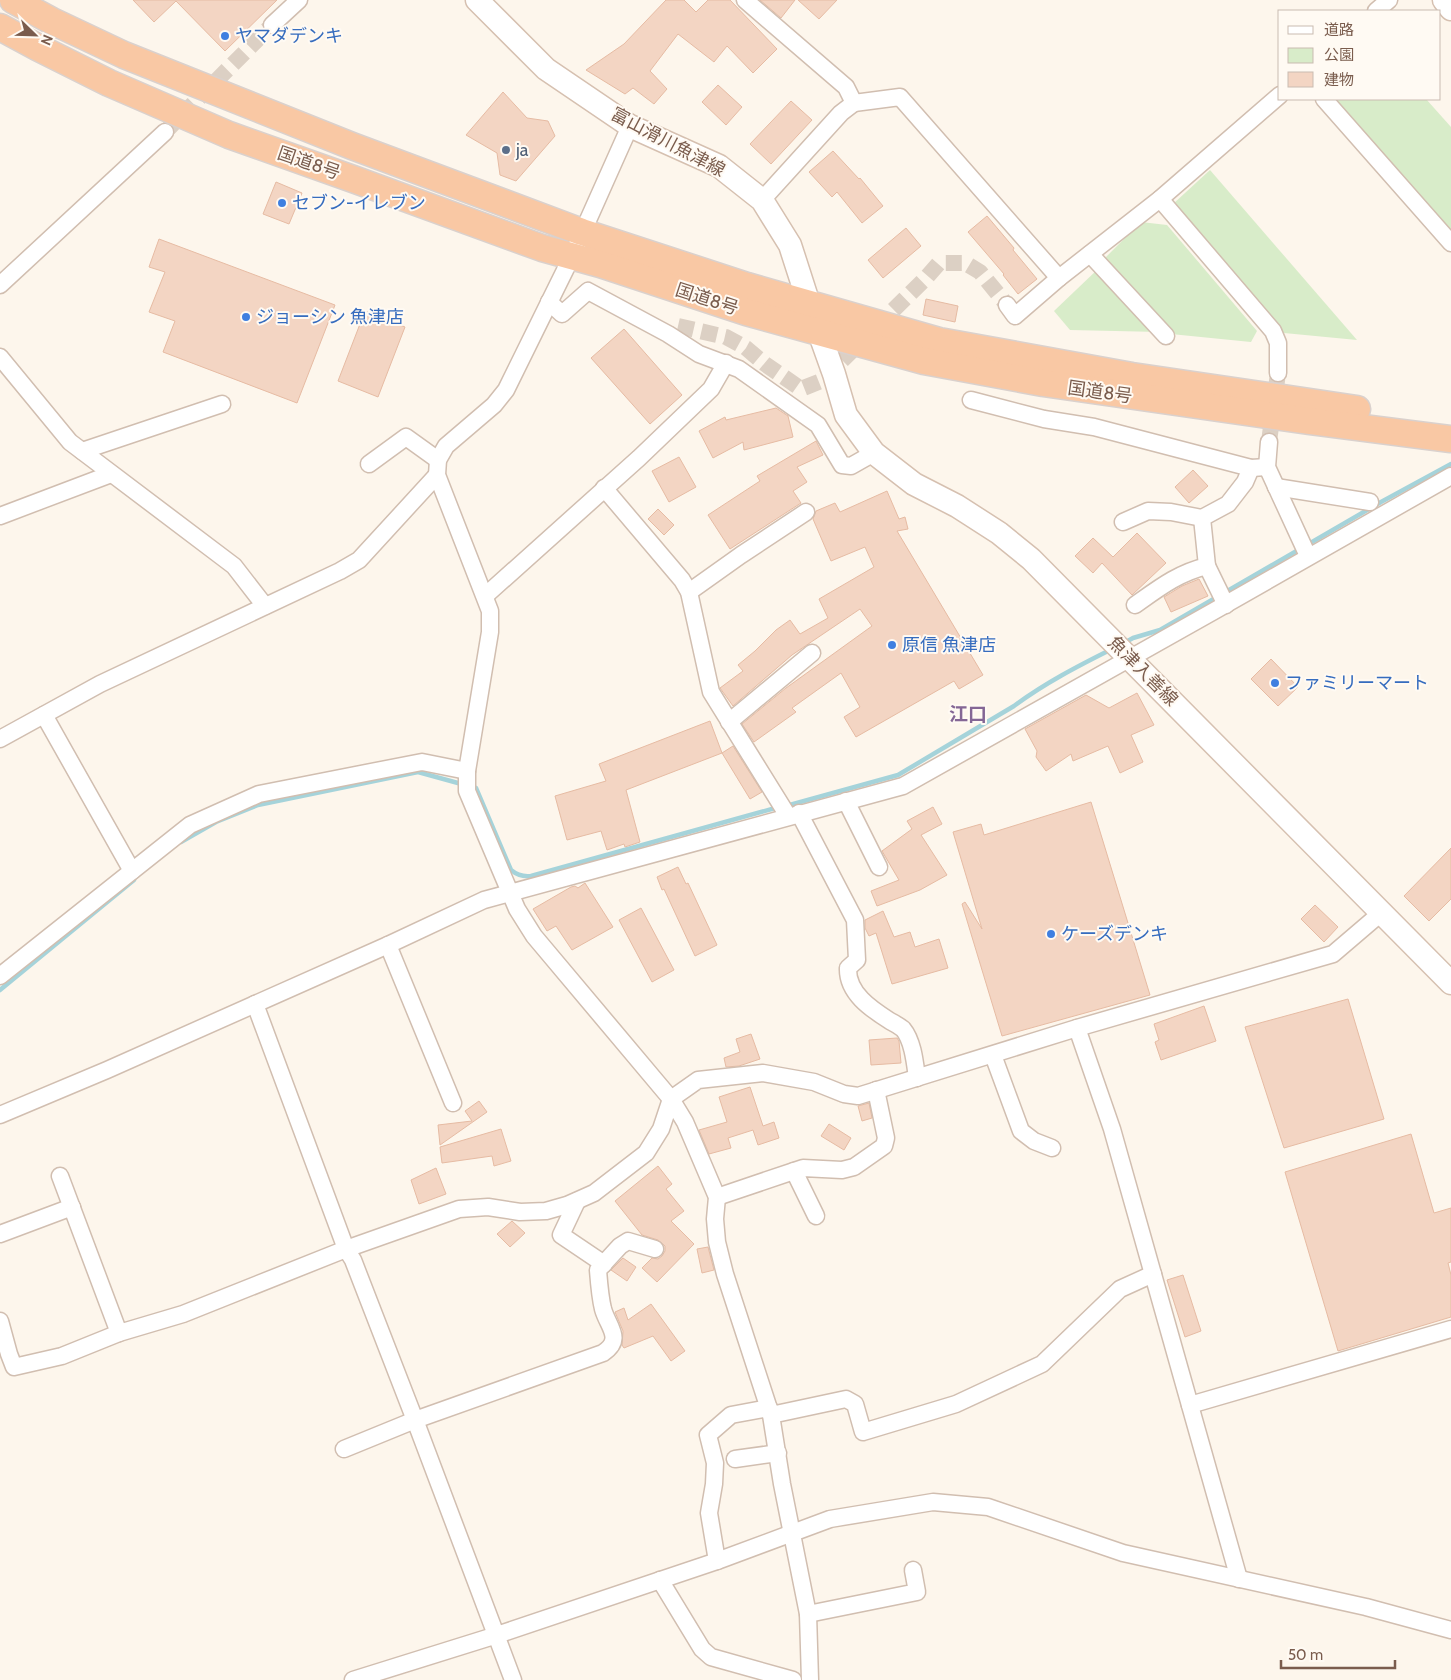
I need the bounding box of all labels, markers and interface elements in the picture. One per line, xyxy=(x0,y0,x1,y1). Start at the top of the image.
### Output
north arrow xyxy=(10,10,60,60)
legend xyxy=(1278,10,1441,100)
text: 道路 xyxy=(1324,21,1354,39)
place label: ヤマダデンキ xyxy=(235,25,343,47)
marker: ヤマダデンキ xyxy=(219,30,231,42)
text: N xyxy=(37,32,57,48)
text: 公園 xyxy=(1324,46,1354,64)
text: 建物 xyxy=(1324,71,1354,89)
street label: 富山滑川魚津線 xyxy=(607,103,729,181)
place label: ja xyxy=(515,139,529,161)
street label: 国道8号 xyxy=(275,142,343,184)
marker: ja xyxy=(500,144,512,156)
place label: セブン-イレブン xyxy=(292,192,426,214)
marker: セブン-イレブン xyxy=(276,197,288,209)
street label: 国道8号 xyxy=(673,279,741,319)
place label: ジョーシン 魚津店 xyxy=(256,306,404,328)
marker: ジョーシン 魚津店 xyxy=(240,311,252,323)
street label: 国道8号 xyxy=(1066,377,1134,407)
street label: 魚津入善線 xyxy=(1103,631,1183,711)
place label: 原信 魚津店 xyxy=(902,634,996,656)
marker: 原信 魚津店 xyxy=(886,639,898,651)
place label: ファミリーマート xyxy=(1285,672,1429,694)
marker: ファミリーマート xyxy=(1269,677,1281,689)
district label: 江口 xyxy=(949,703,987,726)
place label: ケーズデンキ xyxy=(1061,923,1168,945)
marker: ケーズデンキ xyxy=(1045,928,1057,940)
scale bar xyxy=(1281,1638,1395,1670)
text: 50 m xyxy=(1288,1646,1323,1664)

